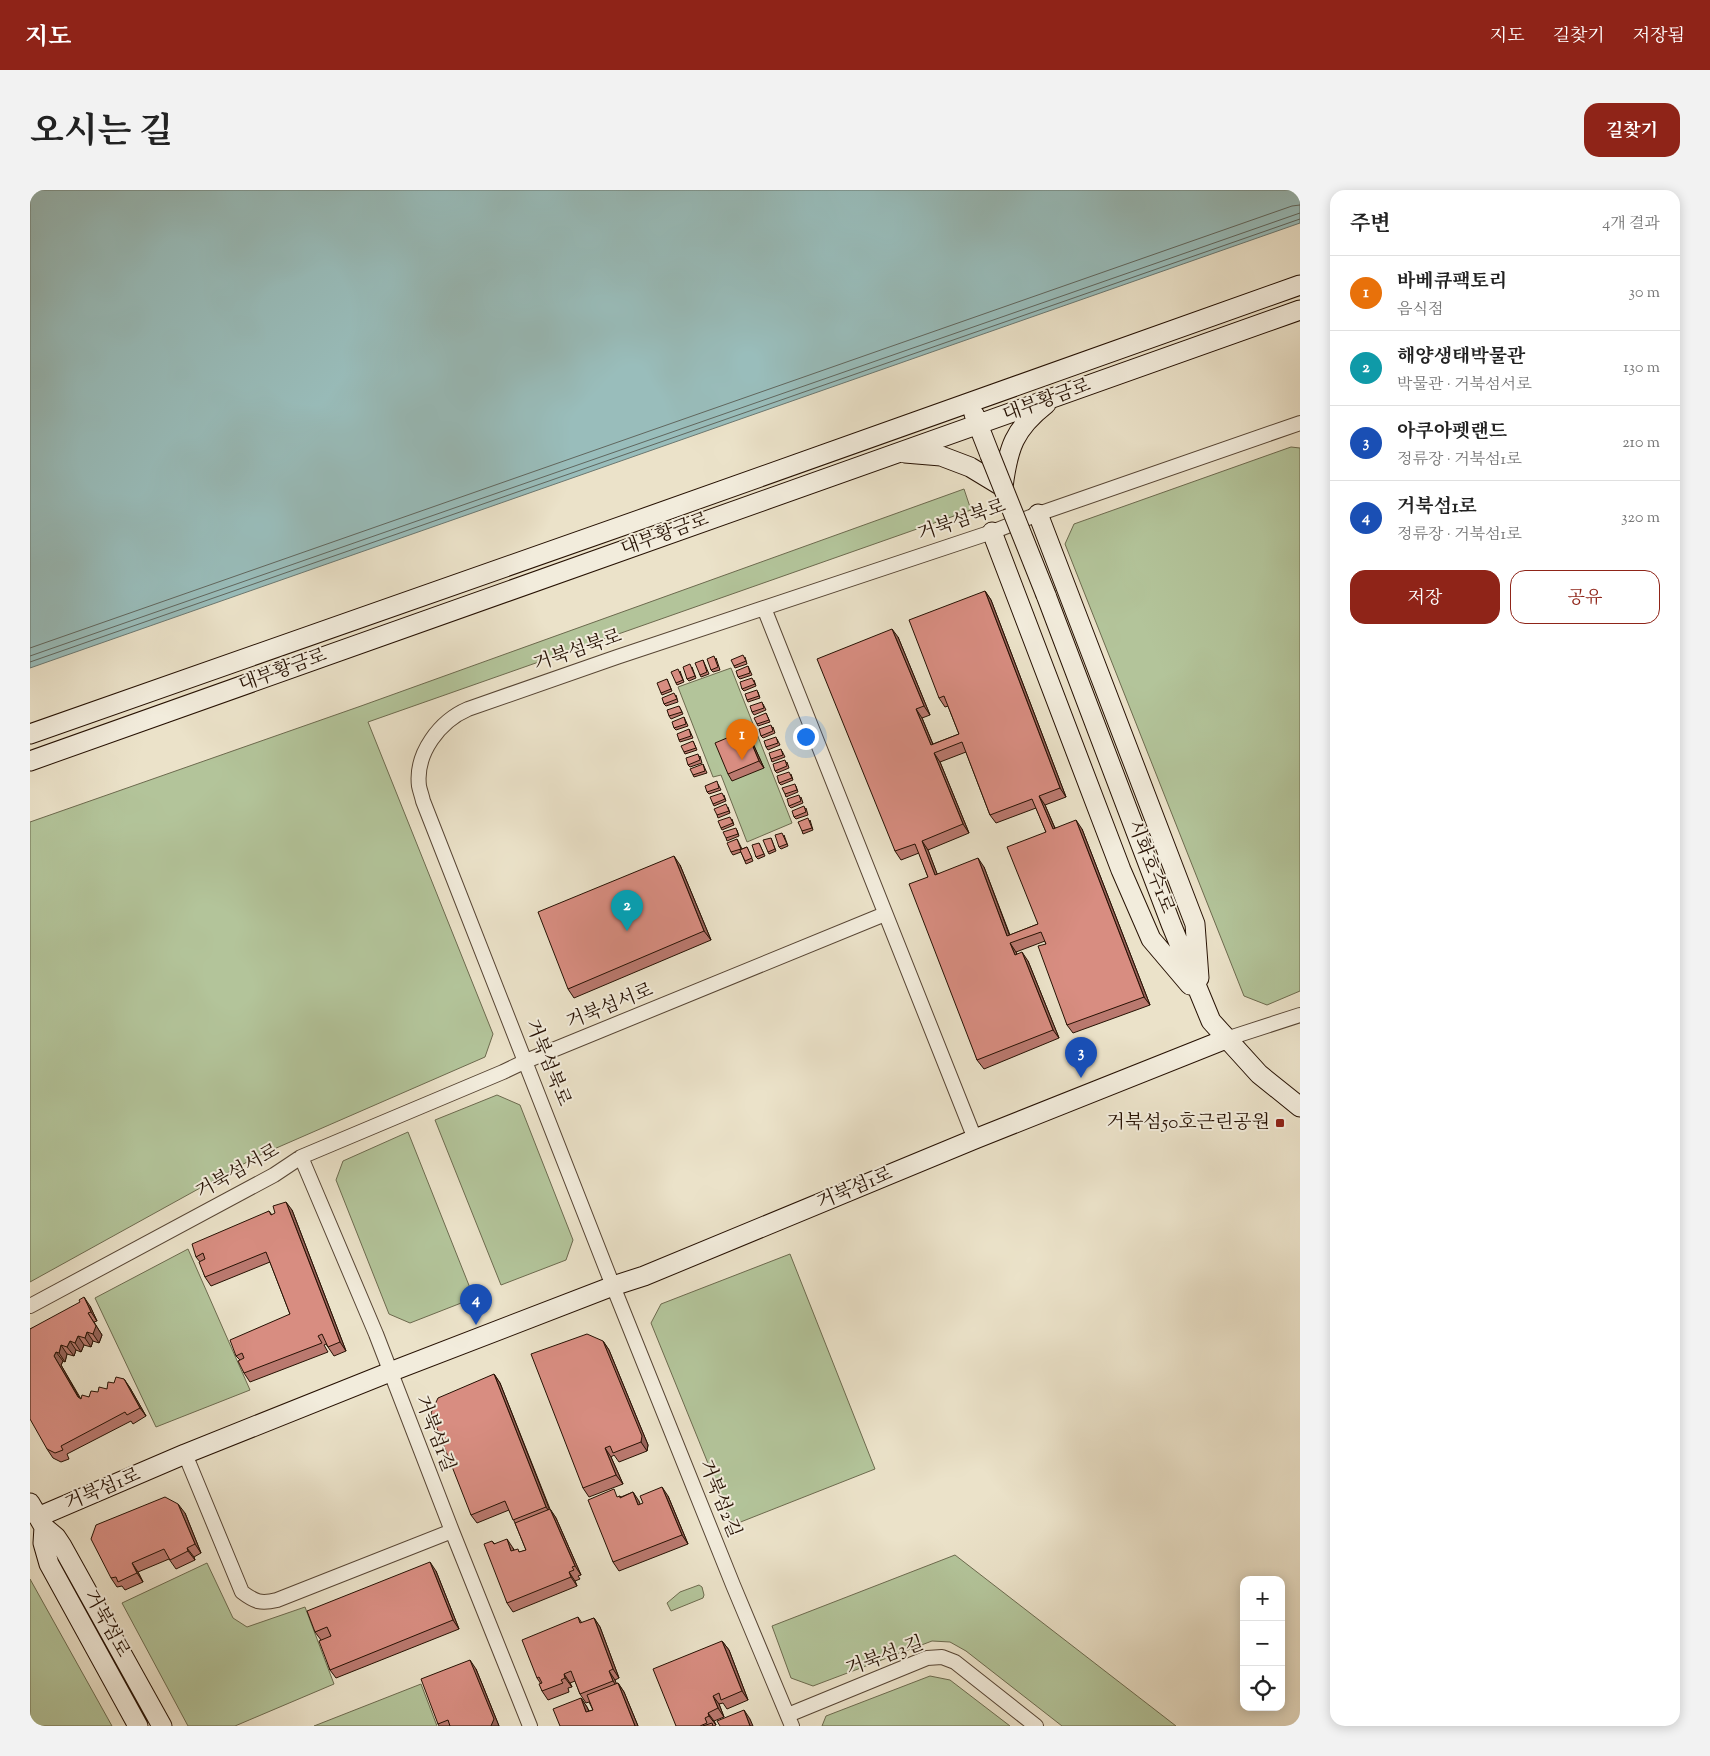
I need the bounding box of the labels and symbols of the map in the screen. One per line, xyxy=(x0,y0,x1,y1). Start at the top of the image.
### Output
street label: 대부황금로 xyxy=(999,373,1095,429)
street label: 거북섬북로 xyxy=(914,493,1010,549)
street label: 대부황금로 xyxy=(617,507,713,563)
street label: 거북섬북로 xyxy=(530,623,626,679)
street label: 대부황금로 xyxy=(235,643,331,699)
pin: 1 xyxy=(726,719,758,760)
your location xyxy=(793,724,819,750)
street label: 시화호수1로 xyxy=(1120,816,1180,918)
pin: 2 xyxy=(611,890,643,931)
street label: 거북섬서로 xyxy=(562,977,658,1037)
street label: 거북섬북로 xyxy=(517,1015,577,1111)
pin: 3 xyxy=(1065,1037,1097,1078)
place label: 거북섬50호근린공원 xyxy=(1107,1110,1270,1137)
marker: 거북섬50호근린공원 xyxy=(1274,1117,1286,1129)
street label: 거북섬서로 xyxy=(191,1138,285,1206)
street label: 거북섬1로 xyxy=(813,1161,897,1217)
pin: 4 xyxy=(460,1284,492,1325)
street label: 거북섬1길 xyxy=(407,1392,461,1476)
street label: 거북섬2길 xyxy=(691,1456,747,1542)
street label: 거북섬1로 xyxy=(61,1462,145,1518)
street label: 거북섬로 xyxy=(76,1585,136,1663)
street label: 거북섬3길 xyxy=(842,1630,928,1684)

